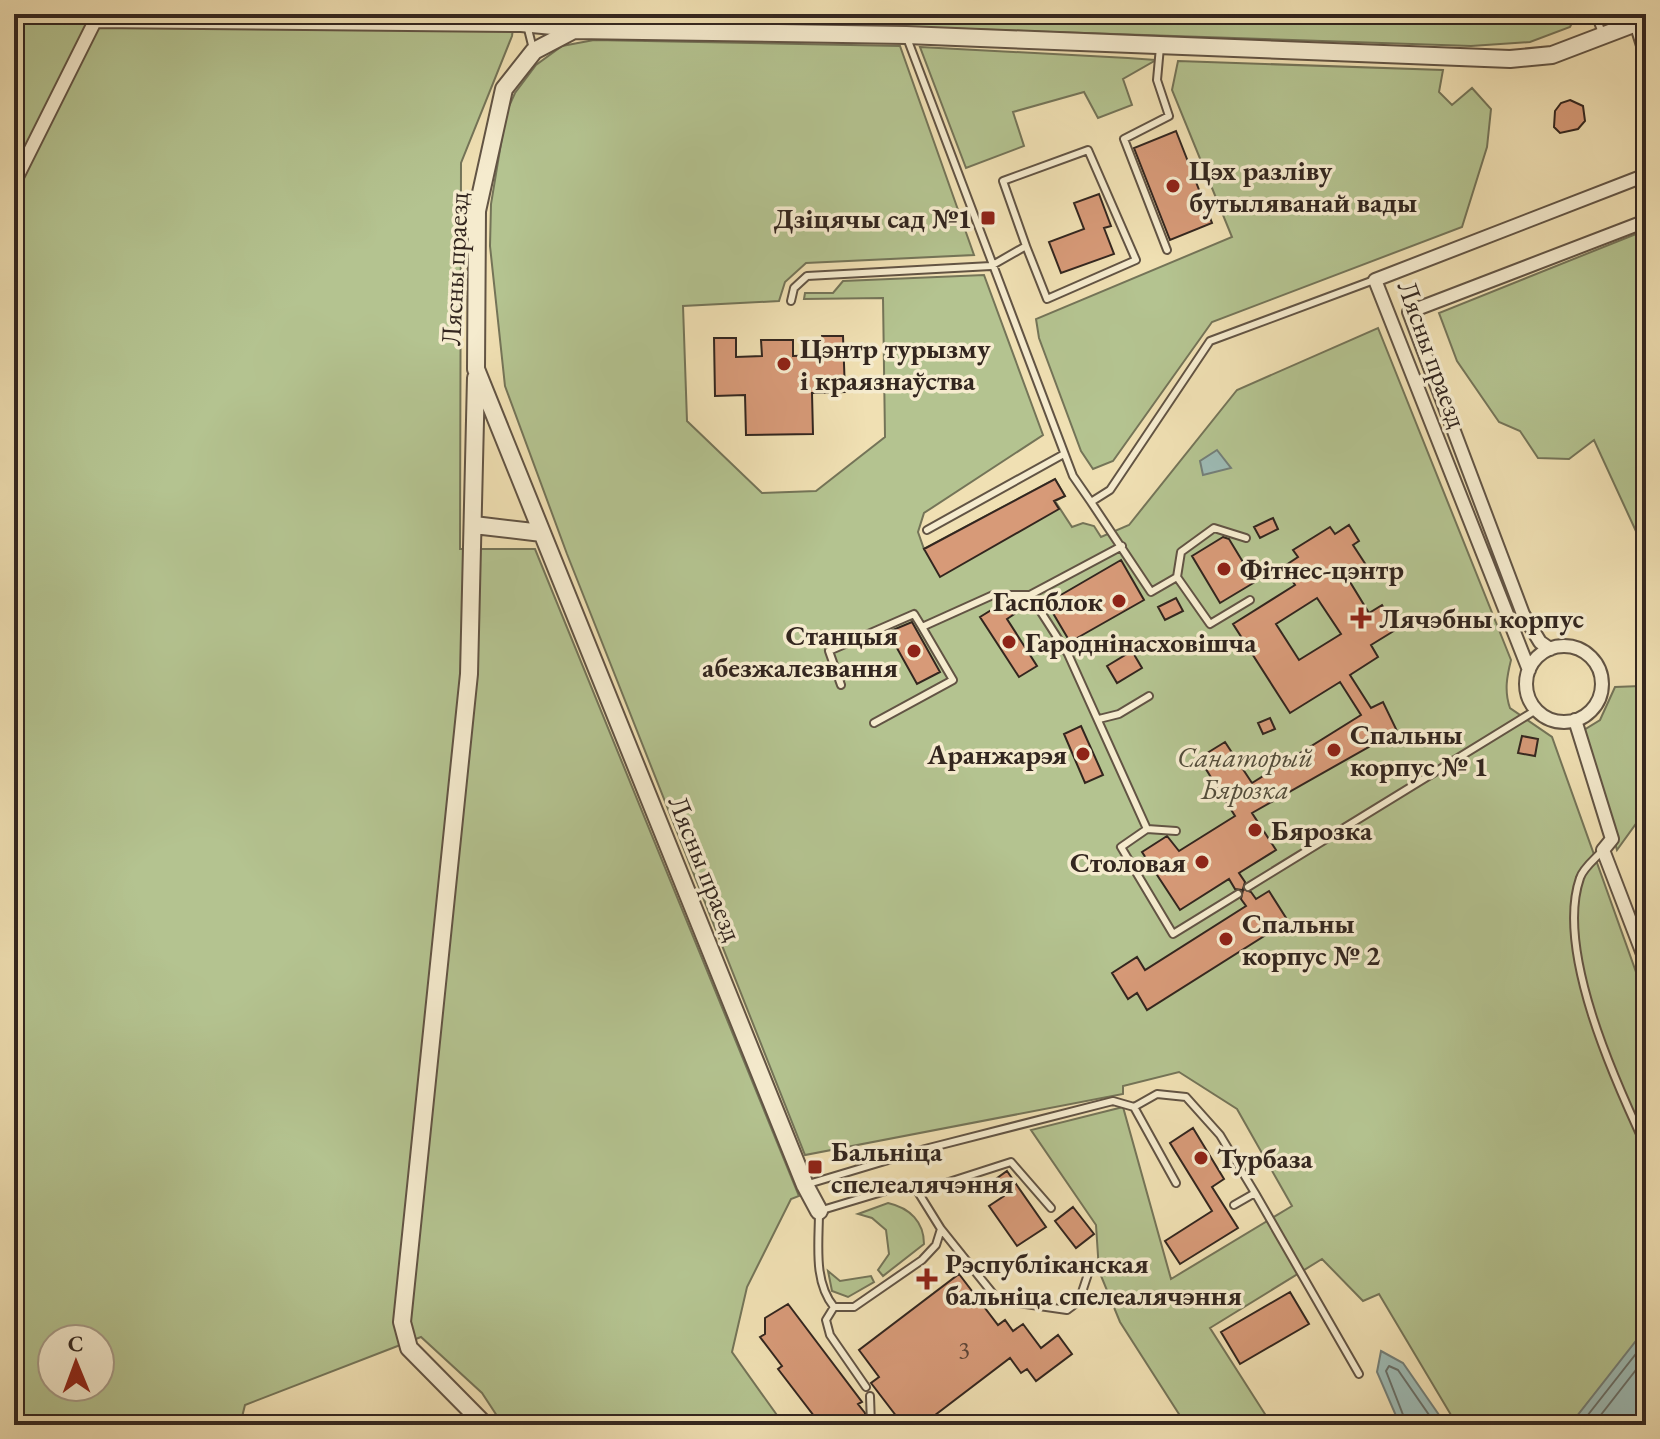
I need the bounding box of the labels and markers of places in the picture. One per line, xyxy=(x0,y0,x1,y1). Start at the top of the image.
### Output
place label: Цэх разліву бутыляванай вады xyxy=(1189,152,1417,220)
marker: Цэх разліву бутыляванай вады xyxy=(1164,177,1182,195)
place label: Дзіцячы сад №1 xyxy=(773,200,972,236)
marker: Дзіцячы сад №1 xyxy=(979,209,997,227)
place label: Цэнтр турызму і краязнаўства xyxy=(800,330,991,398)
marker: Цэнтр турызму і краязнаўства xyxy=(775,355,793,373)
place label: Фітнес-цэнтр xyxy=(1240,551,1404,587)
marker: Фітнес-цэнтр xyxy=(1215,560,1233,578)
place label: Гаспблок xyxy=(993,583,1104,619)
marker: Гаспблок xyxy=(1110,592,1128,610)
place label: Лячэбны корпус xyxy=(1379,600,1584,636)
marker: Лячэбны корпус xyxy=(1350,607,1372,629)
place label: Станцыя абезжалезвання xyxy=(702,617,898,685)
place label: Гароднінасховішча xyxy=(1025,624,1257,660)
marker: Гароднінасховішча xyxy=(1000,633,1018,651)
marker: Станцыя абезжалезвання xyxy=(905,642,923,660)
place label: Спальны корпус № 1 xyxy=(1350,716,1488,784)
place label: Аранжарэя xyxy=(926,736,1067,772)
marker: Спальны корпус № 1 xyxy=(1325,741,1343,759)
marker: Аранжарэя xyxy=(1074,745,1092,763)
place label: Бярозка xyxy=(1271,812,1373,848)
marker: Бярозка xyxy=(1246,821,1264,839)
place label: Столовая xyxy=(1070,844,1186,880)
marker: Столовая xyxy=(1193,853,1211,871)
place label: Спальны корпус № 2 xyxy=(1242,905,1380,973)
marker: Спальны корпус № 2 xyxy=(1217,930,1235,948)
place label: Бальніца спелеалячэння xyxy=(831,1133,1014,1201)
place label: Турбаза xyxy=(1217,1140,1313,1176)
marker: Турбаза xyxy=(1192,1149,1210,1167)
marker: Бальніца спелеалячэння xyxy=(806,1158,824,1176)
place label: Рэспубліканская бальніца спелеалячэння xyxy=(945,1245,1242,1313)
marker: Рэспубліканская бальніца спелеалячэння xyxy=(916,1268,938,1290)

